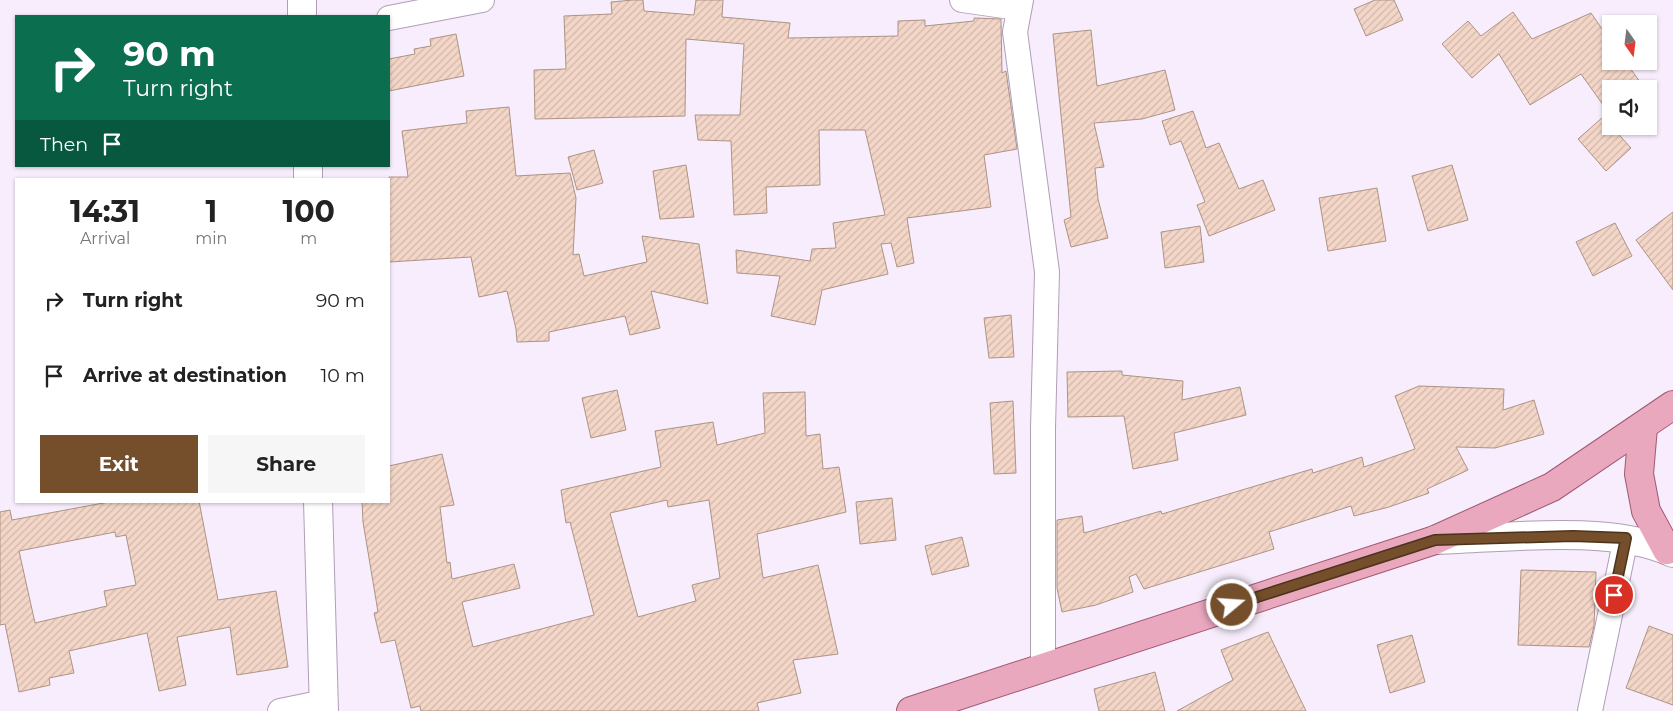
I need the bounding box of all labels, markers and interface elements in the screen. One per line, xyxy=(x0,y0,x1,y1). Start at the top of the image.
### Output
north arrow xyxy=(1602,15,1658,70)
map controls xyxy=(1602,15,1657,135)
text: 90 m xyxy=(123,32,216,75)
icon: right xyxy=(40,35,105,100)
text: Turn right xyxy=(123,75,233,102)
button: sound xyxy=(1602,80,1657,135)
icon: arrive xyxy=(98,130,126,158)
text: Then xyxy=(40,133,88,156)
text: 14:31 xyxy=(70,193,140,230)
text: 1 xyxy=(205,193,217,230)
text: 100 xyxy=(282,193,335,230)
text: Arrival xyxy=(80,229,130,248)
text: min xyxy=(195,229,227,248)
text: m xyxy=(300,229,317,248)
icon: right xyxy=(40,287,68,315)
text: Turn right xyxy=(83,289,183,312)
text: 90 m xyxy=(316,289,365,312)
icon: arrive xyxy=(40,362,68,390)
text: Arrive at destination xyxy=(83,364,287,387)
text: 10 m xyxy=(320,364,365,387)
button: Exit xyxy=(40,435,198,493)
button: Share xyxy=(208,435,365,493)
pin xyxy=(1593,574,1635,616)
position arrow xyxy=(1205,578,1257,630)
icon: arrive xyxy=(1600,581,1628,609)

